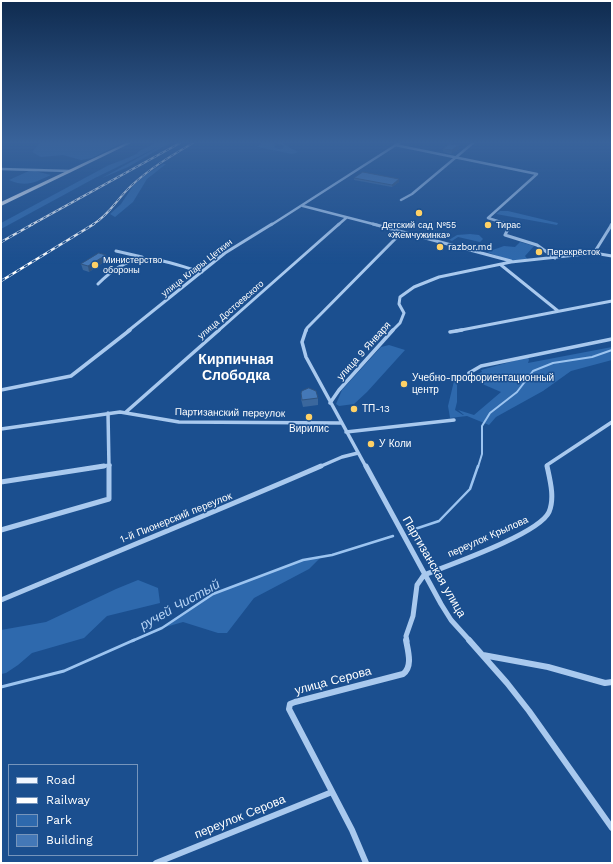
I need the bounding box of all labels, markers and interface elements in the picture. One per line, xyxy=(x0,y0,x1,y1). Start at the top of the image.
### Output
marker: Детский сад №55 «Жемчужинка» xyxy=(414,208,424,218)
place label: Детский сад №55 «Жемчужинка» xyxy=(382,220,456,241)
marker: Тирас xyxy=(483,220,493,230)
place label: Тирас xyxy=(496,220,521,230)
street label: улица Клары Цеткин xyxy=(159,237,235,299)
marker: razbor.md xyxy=(435,242,445,252)
place label: razbor.md xyxy=(448,242,492,252)
marker: Перекрёсток xyxy=(534,247,544,257)
place label: Перекрёсток xyxy=(547,247,600,257)
place label: Министерство обороны xyxy=(103,255,162,276)
marker: Министерство обороны xyxy=(90,260,100,270)
street label: улица Достоевского xyxy=(196,278,266,342)
street label: улица 9 Января xyxy=(334,319,394,383)
district label: Кирпичная Слободка xyxy=(198,352,274,384)
place label: Учебно-профориентационный центр xyxy=(412,372,554,396)
marker: Учебно-профориентационный центр xyxy=(399,379,409,389)
place label: ТП-13 xyxy=(362,403,390,415)
marker: ТП-13 xyxy=(349,404,359,414)
street label: Партизанский переулок xyxy=(175,406,285,420)
marker: Вирилис xyxy=(304,412,314,422)
place label: Вирилис xyxy=(289,423,329,435)
place label: У Коли xyxy=(379,438,411,450)
marker: У Коли xyxy=(366,439,376,449)
street label: 1-й Пионерский переулок xyxy=(118,490,234,546)
street label: Партизанская улица xyxy=(399,514,469,620)
street label: переулок Крылова xyxy=(446,514,530,560)
water label: ручей Чистый xyxy=(137,577,223,633)
street label: улица Серова xyxy=(293,664,373,698)
legend xyxy=(8,764,138,856)
text: Road xyxy=(46,773,75,787)
street label: переулок Серова xyxy=(192,792,288,842)
text: Railway xyxy=(46,793,90,807)
text: Park xyxy=(46,813,72,827)
text: Building xyxy=(46,833,93,847)

